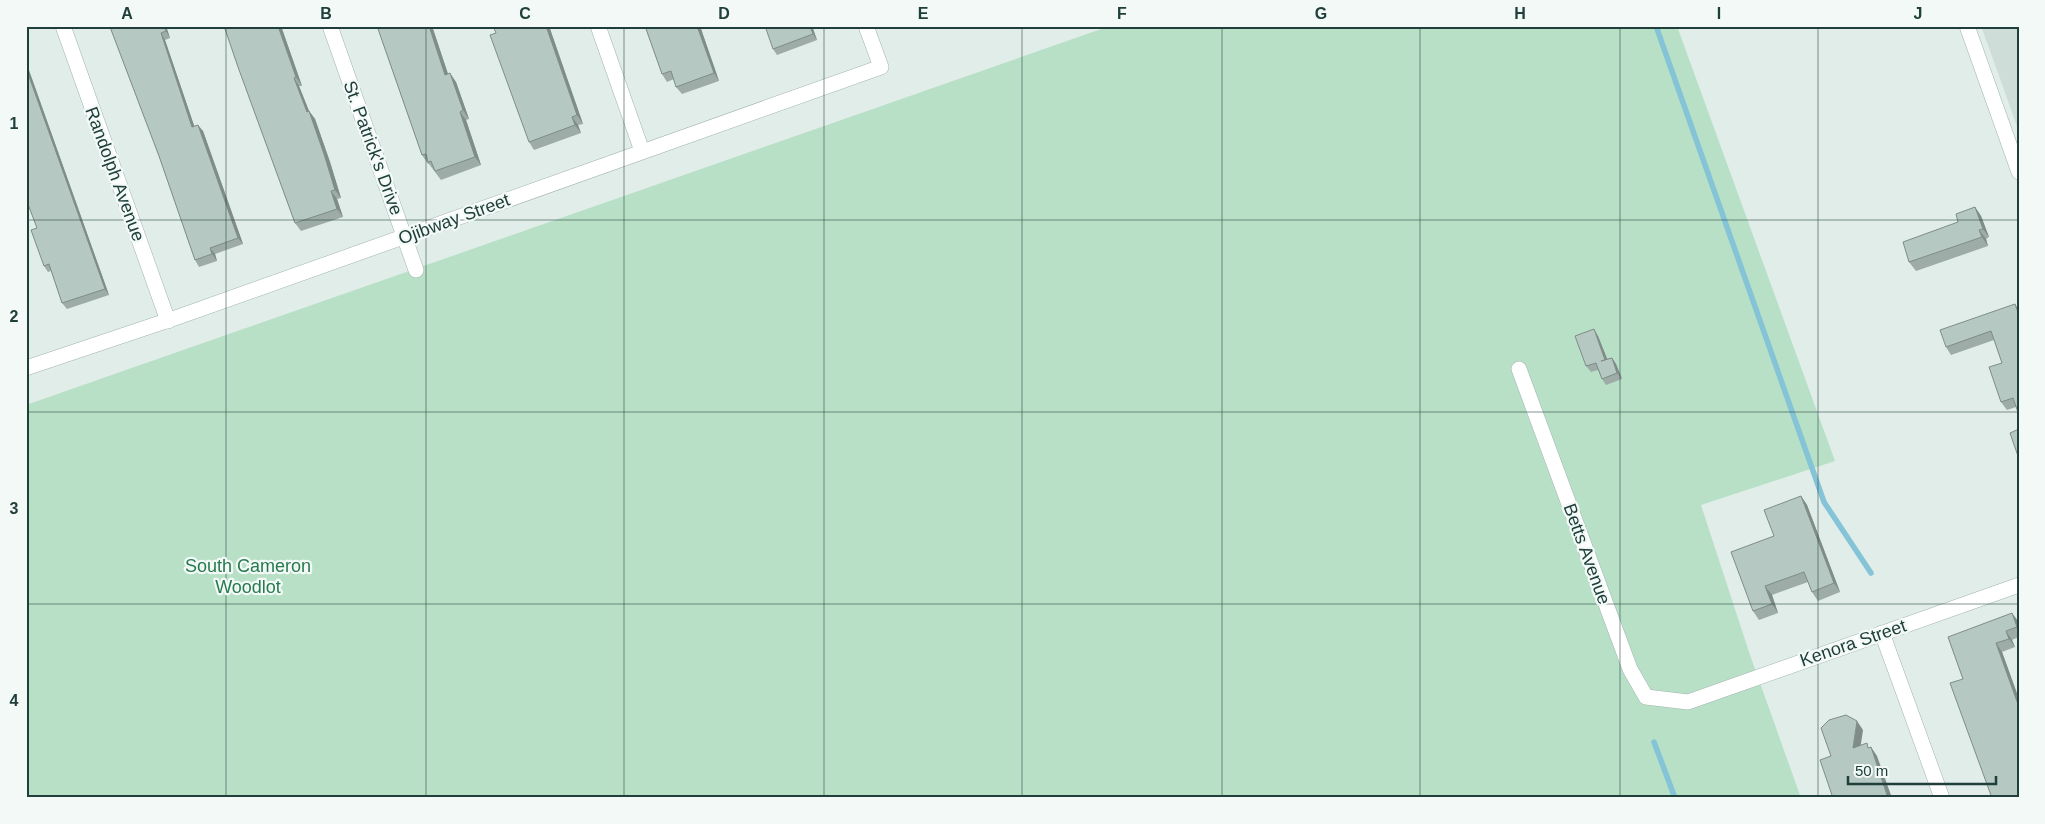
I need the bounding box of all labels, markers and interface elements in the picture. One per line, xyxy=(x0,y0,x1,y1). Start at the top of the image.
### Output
text: A xyxy=(121,5,133,22)
text: B xyxy=(320,5,332,22)
text: C xyxy=(519,5,531,22)
text: D xyxy=(718,5,730,22)
text: E xyxy=(918,5,929,22)
text: F xyxy=(1117,5,1127,22)
text: G xyxy=(1315,5,1327,22)
text: H xyxy=(1514,5,1526,22)
text: I xyxy=(1717,5,1721,22)
text: J xyxy=(1914,5,1922,22)
street label: St. Patrick's Drive xyxy=(339,78,407,218)
street label: Randolph Avenue xyxy=(81,104,149,244)
text: 1 xyxy=(10,115,19,132)
street label: Ojibway Street xyxy=(396,190,512,248)
text: 2 xyxy=(10,308,19,325)
text: 3 xyxy=(10,500,19,517)
street label: Betts Avenue xyxy=(1560,501,1614,607)
park label: South Cameron Woodlot xyxy=(185,556,311,597)
street label: Kenora Street xyxy=(1797,615,1909,671)
text: 4 xyxy=(10,692,19,709)
scale bar xyxy=(1848,754,1995,786)
text: 50 m xyxy=(1855,762,1888,779)

